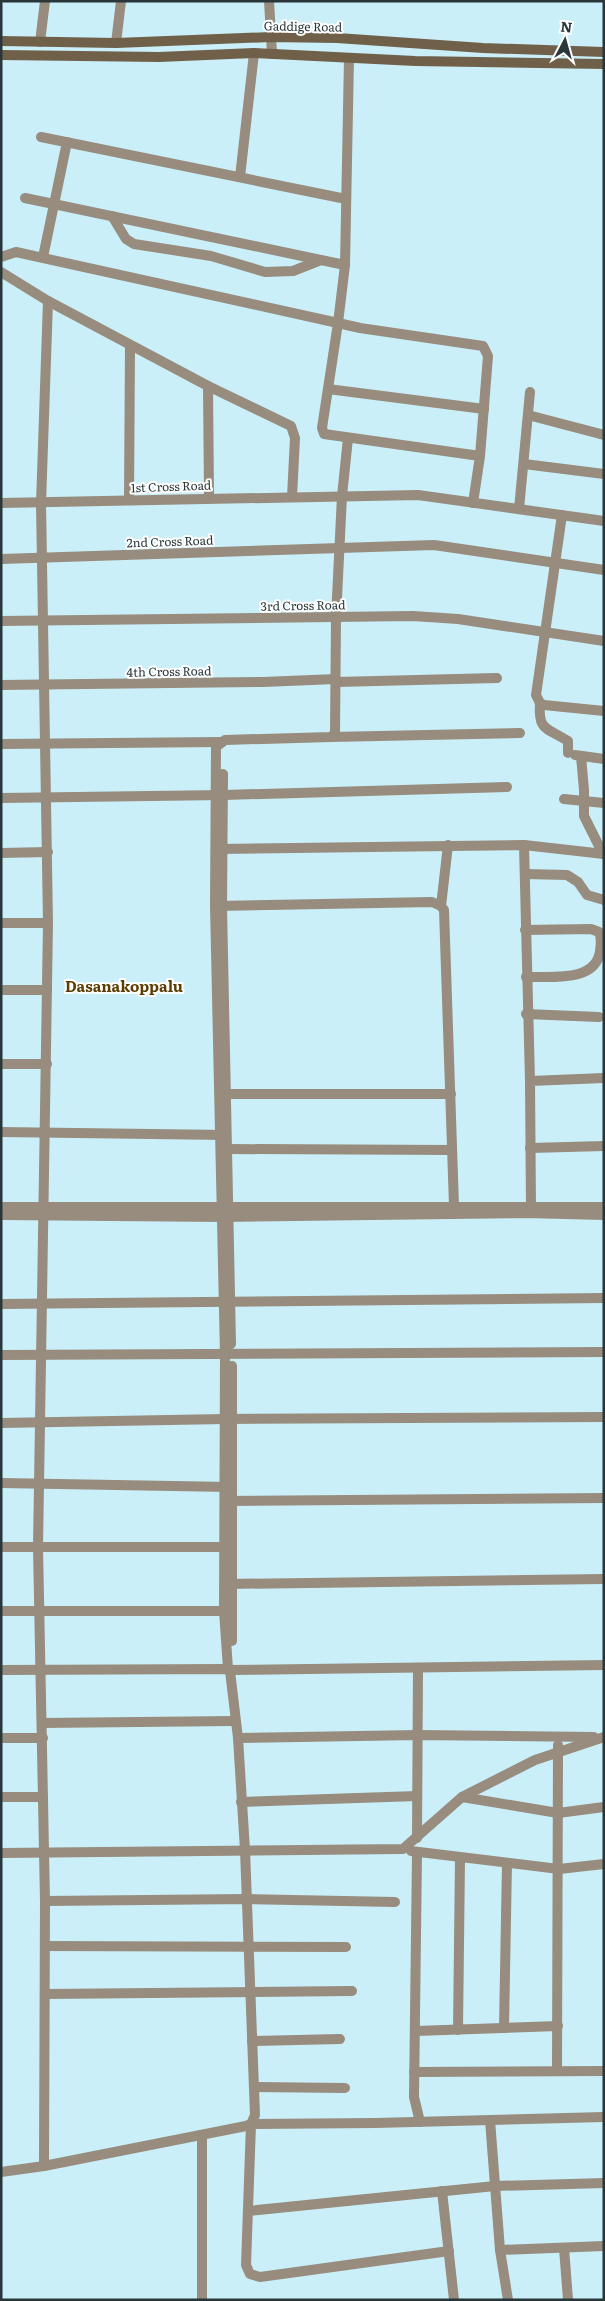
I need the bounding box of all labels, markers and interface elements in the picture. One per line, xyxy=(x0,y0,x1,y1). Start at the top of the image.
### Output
north arrow xyxy=(540,15,590,65)
street label: Gaddige Road xyxy=(264,16,343,36)
text: N xyxy=(560,16,574,37)
street label: 1st Cross Road xyxy=(130,476,212,496)
street label: 2nd Cross Road xyxy=(126,530,214,552)
street label: 3rd Cross Road xyxy=(260,595,346,615)
street label: 4th Cross Road xyxy=(126,661,212,681)
district label: Dasanakoppalu xyxy=(65,974,183,997)

